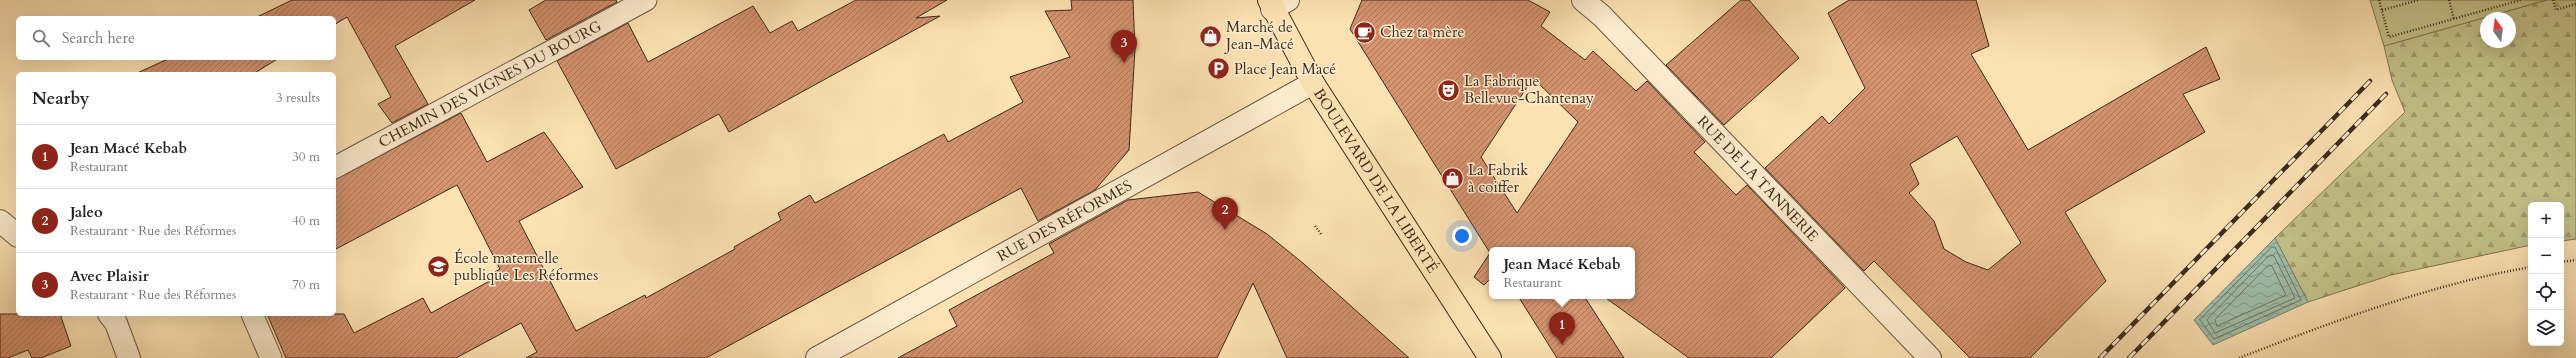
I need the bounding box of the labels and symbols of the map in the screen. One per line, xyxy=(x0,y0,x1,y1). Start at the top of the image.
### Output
north arrow xyxy=(2480,12,2516,48)
street label: CHEMIN DES VIGNES DU BOURG xyxy=(375,16,605,152)
place label: Marché de Jean-Macé xyxy=(1224,17,1294,54)
cafe icon: Chez ta mère xyxy=(1351,19,1377,45)
place label: Chez ta mère xyxy=(1380,22,1464,42)
shop icon: Marché de Jean-Macé xyxy=(1198,23,1224,49)
pin: 3 xyxy=(1111,30,1137,63)
parking icon: Place Jean Macé xyxy=(1206,56,1232,82)
place label: Place Jean Macé xyxy=(1234,59,1336,79)
place label: La Fabrique Bellevue-Chantenay xyxy=(1464,71,1594,108)
theatre icon: La Fabrique Bellevue-Chantenay xyxy=(1436,77,1462,103)
street label: BOULEVARD DE LA LIBERTÉ xyxy=(1309,84,1443,277)
street label: RUE DE LA TANNERIE xyxy=(1693,111,1823,246)
place label: La Fabrik à coiffer xyxy=(1468,160,1528,197)
shop icon: La Fabrik à coiffer xyxy=(1440,166,1466,192)
street label: RUE DES RÉFORMES xyxy=(993,175,1136,266)
pin: 2 xyxy=(1212,197,1238,230)
your location xyxy=(1452,226,1472,246)
place label: École maternelle publique Les Réformes xyxy=(454,248,598,285)
school or university icon: École maternelle publique Les Réformes xyxy=(425,254,451,280)
pin: 1 xyxy=(1549,312,1575,345)

